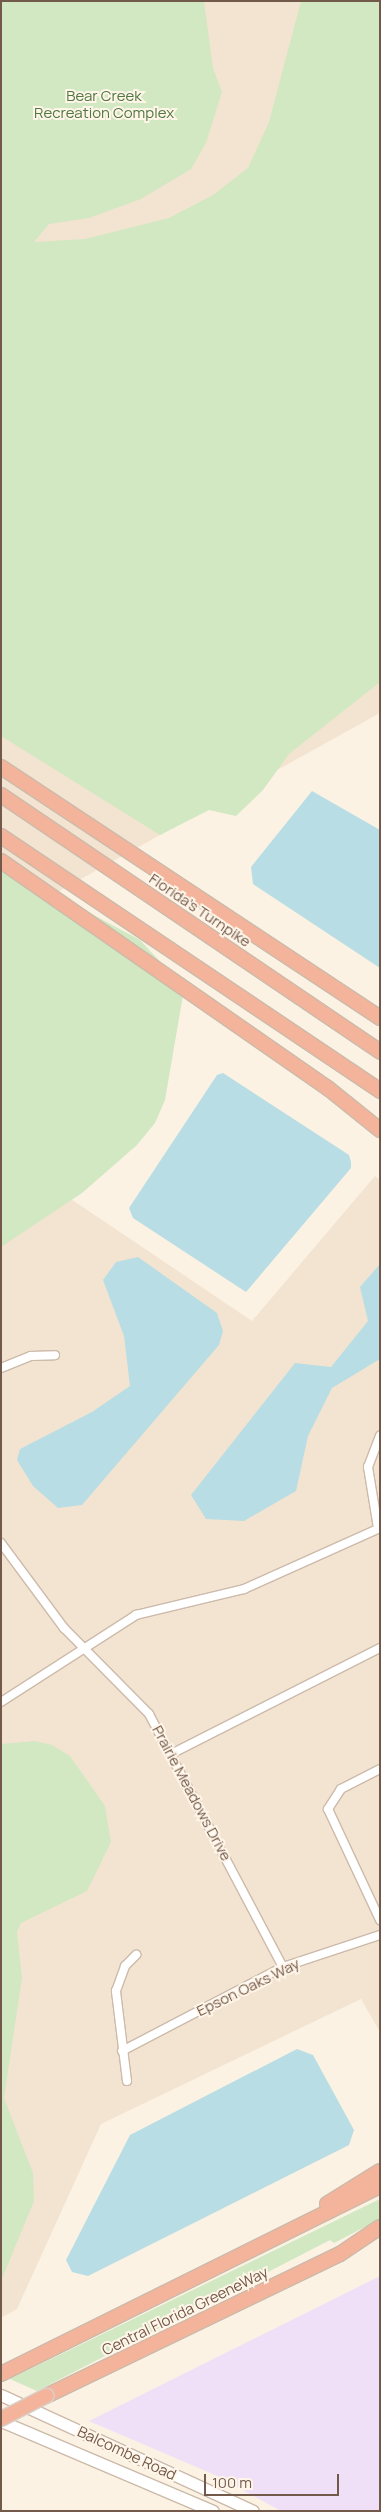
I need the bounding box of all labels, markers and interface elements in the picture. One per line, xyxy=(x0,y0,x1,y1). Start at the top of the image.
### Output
park label: Bear Creek Recreation Complex xyxy=(34,86,174,121)
street label: Florida's Turnpike xyxy=(146,869,254,951)
street label: Prairie Meadows Drive xyxy=(149,1722,235,1864)
street label: Epson Oaks Way xyxy=(193,1954,303,2020)
street label: Central Florida GreeneWay xyxy=(99,2263,271,2359)
street label: Balcombe Road xyxy=(75,2422,179,2484)
scale bar xyxy=(206,2464,341,2496)
text: 100 m xyxy=(212,2472,252,2493)

